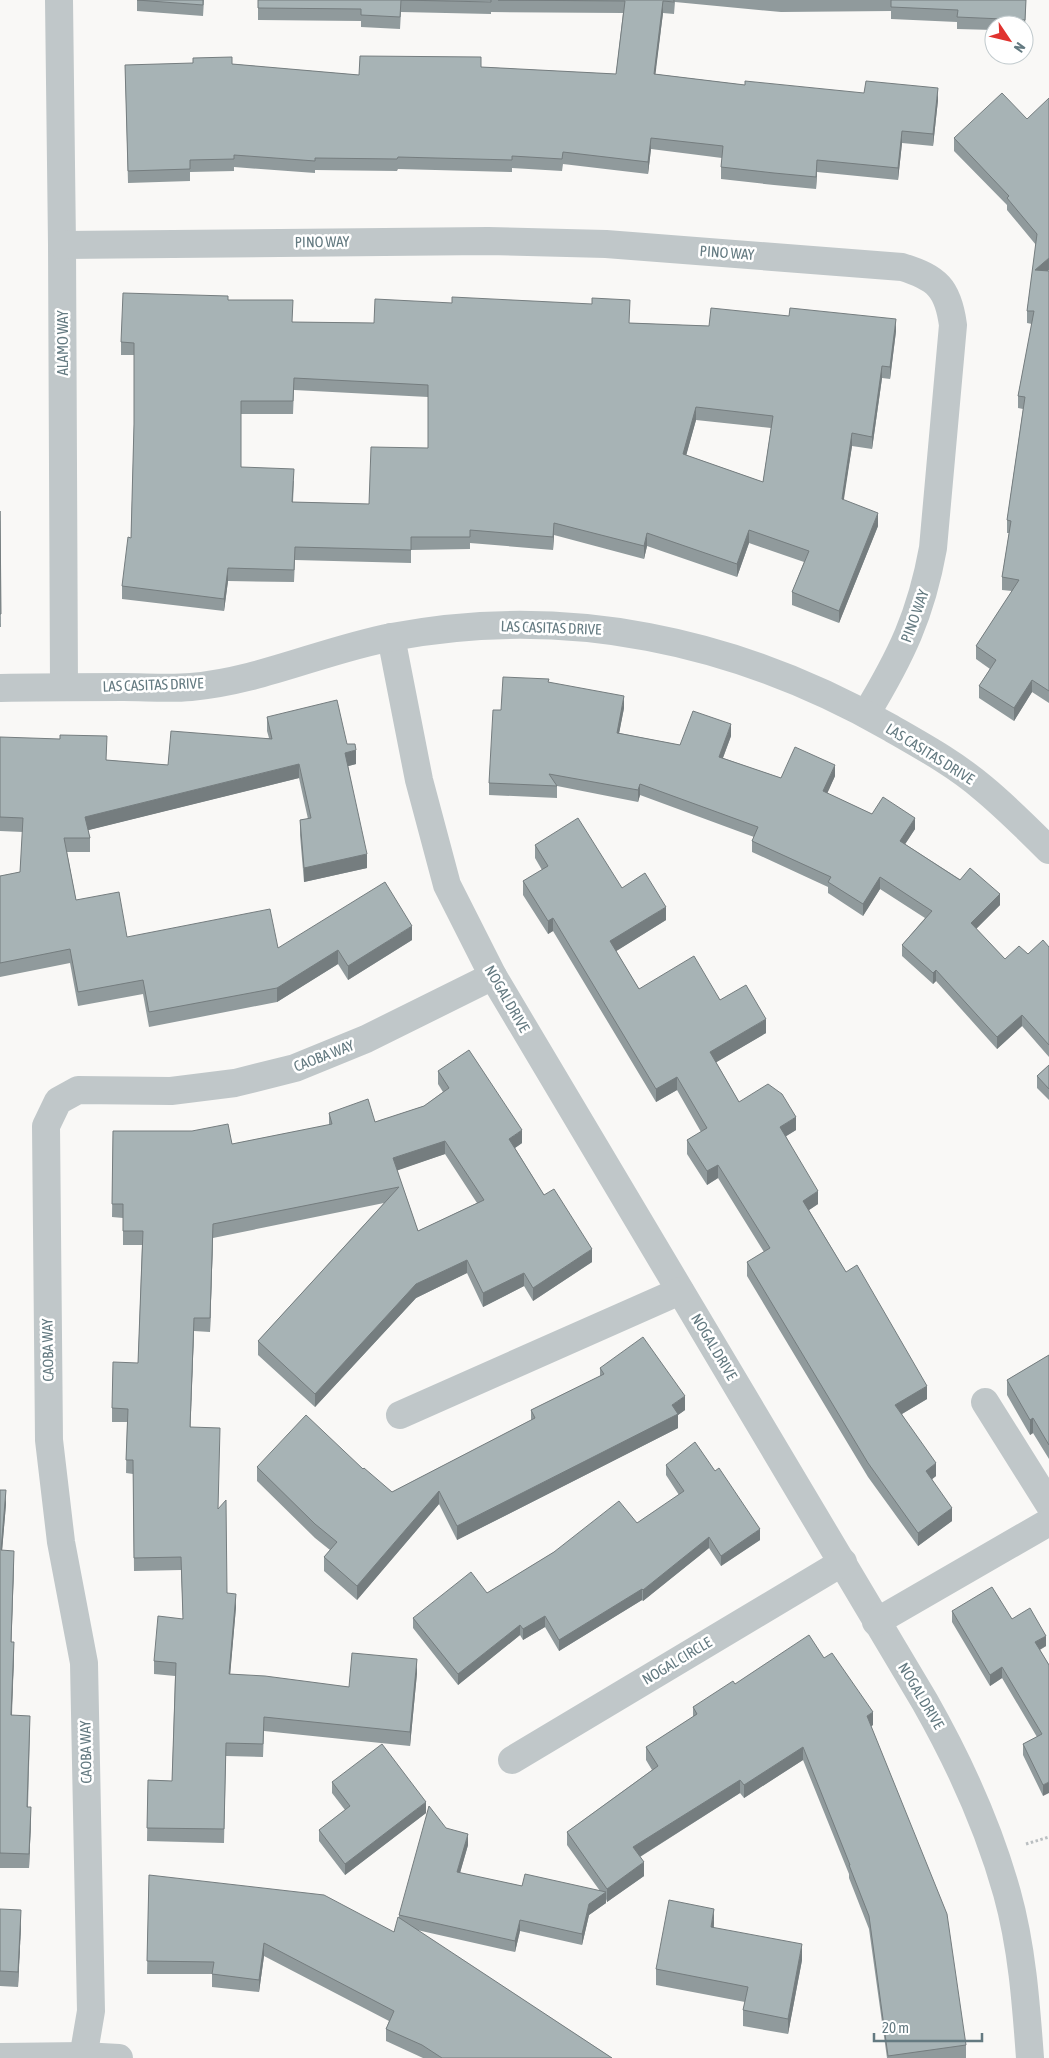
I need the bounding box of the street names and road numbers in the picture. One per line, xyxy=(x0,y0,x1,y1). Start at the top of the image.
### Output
street label: PINO WAY xyxy=(294,233,350,250)
street label: PINO WAY xyxy=(699,242,755,263)
street label: ALAMO WAY xyxy=(54,310,71,376)
street label: PINO WAY xyxy=(897,587,932,644)
street label: LAS CASITAS DRIVE xyxy=(500,617,602,638)
street label: LAS CASITAS DRIVE xyxy=(102,674,204,695)
street label: LAS CASITAS DRIVE xyxy=(883,720,978,788)
street label: NOGAL DRIVE xyxy=(482,962,534,1036)
street label: CAOBA WAY xyxy=(291,1036,357,1075)
street label: NOGAL DRIVE xyxy=(688,1311,741,1383)
street label: CAOBA WAY xyxy=(38,1318,57,1382)
street label: NOGAL CIRCLE xyxy=(639,1633,715,1688)
street label: NOGAL DRIVE xyxy=(895,1660,948,1732)
street label: CAOBA WAY xyxy=(76,1720,95,1784)

